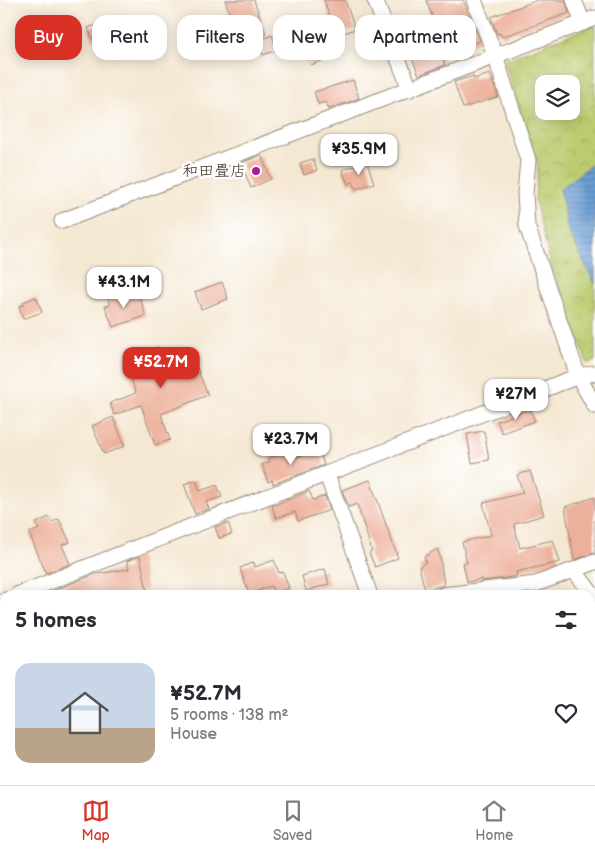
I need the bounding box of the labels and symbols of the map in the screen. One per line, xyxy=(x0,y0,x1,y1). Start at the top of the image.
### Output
pin: ¥35.9M xyxy=(318,134,400,176)
place label: 和田畳店 xyxy=(182,162,246,181)
marker: 和田畳店 xyxy=(250,165,262,177)
pin: ¥43.1M xyxy=(83,266,165,309)
pin: ¥52.7M xyxy=(120,346,202,389)
pin: ¥27M xyxy=(486,378,546,421)
pin: ¥23.7M xyxy=(250,424,332,466)

